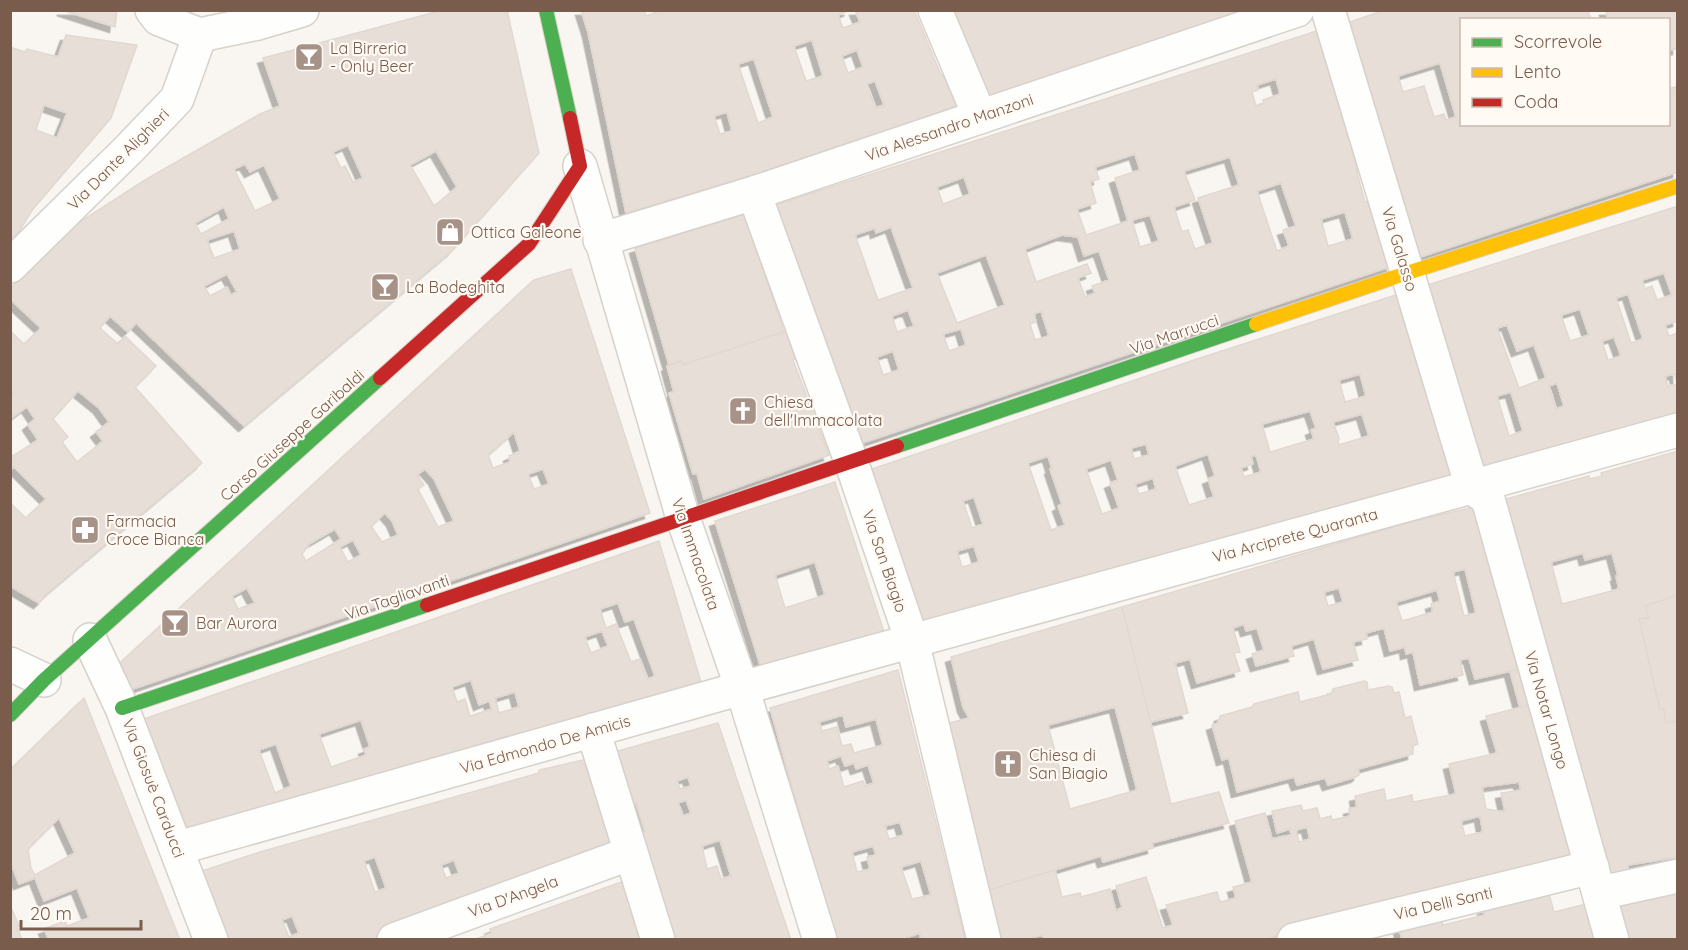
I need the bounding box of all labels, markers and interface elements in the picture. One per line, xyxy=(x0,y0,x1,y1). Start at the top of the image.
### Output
legend xyxy=(1460,18,1670,126)
text: Scorrevole xyxy=(1514,30,1602,53)
place label: La Birreria - Only Beer xyxy=(330,38,414,76)
bar icon: La Birreria - Only Beer xyxy=(293,41,325,73)
text: Lento xyxy=(1514,60,1561,83)
street label: Via Alessandro Manzoni xyxy=(862,89,1036,165)
text: Coda xyxy=(1514,90,1558,113)
street label: Via Dante Alighieri xyxy=(63,104,173,214)
street label: Via Galasso xyxy=(1378,204,1422,294)
shop icon: Ottica Galeone xyxy=(434,216,466,248)
place label: Ottica Galeone xyxy=(471,222,581,242)
bar icon: La Bodeghita xyxy=(369,271,401,303)
place label: La Bodeghita xyxy=(406,277,505,297)
street label: Via Marrucci xyxy=(1127,309,1221,359)
street label: Corso Giuseppe Garibaldi xyxy=(216,365,368,505)
place label: Chiesa dell'Immacolata xyxy=(764,392,883,430)
church icon: Chiesa dell'Immacolata xyxy=(727,395,759,427)
street label: Via Immacolata xyxy=(667,495,725,613)
street label: Via Arciprete Quaranta xyxy=(1210,503,1380,567)
street label: Via San Biagio xyxy=(858,507,912,615)
place label: Farmacia Croce Bianca xyxy=(106,511,204,549)
pharmacy icon: Farmacia Croce Bianca xyxy=(69,514,101,546)
street label: Via Tagliavanti xyxy=(342,570,452,624)
bar icon: Bar Aurora xyxy=(159,607,191,639)
place label: Bar Aurora xyxy=(196,613,277,633)
street label: Via Notar Longo xyxy=(1521,649,1573,771)
street label: Via Edmondo De Amicis xyxy=(457,710,633,778)
street label: Via Giosuè Carducci xyxy=(118,716,190,860)
place label: Chiesa di San Biagio xyxy=(1029,745,1108,783)
church icon: Chiesa di San Biagio xyxy=(992,748,1024,780)
street label: Via D'Angela xyxy=(465,870,561,922)
street label: Via Delli Santi xyxy=(1392,882,1494,924)
scale bar xyxy=(21,893,141,931)
text: 20 m xyxy=(30,902,72,925)

